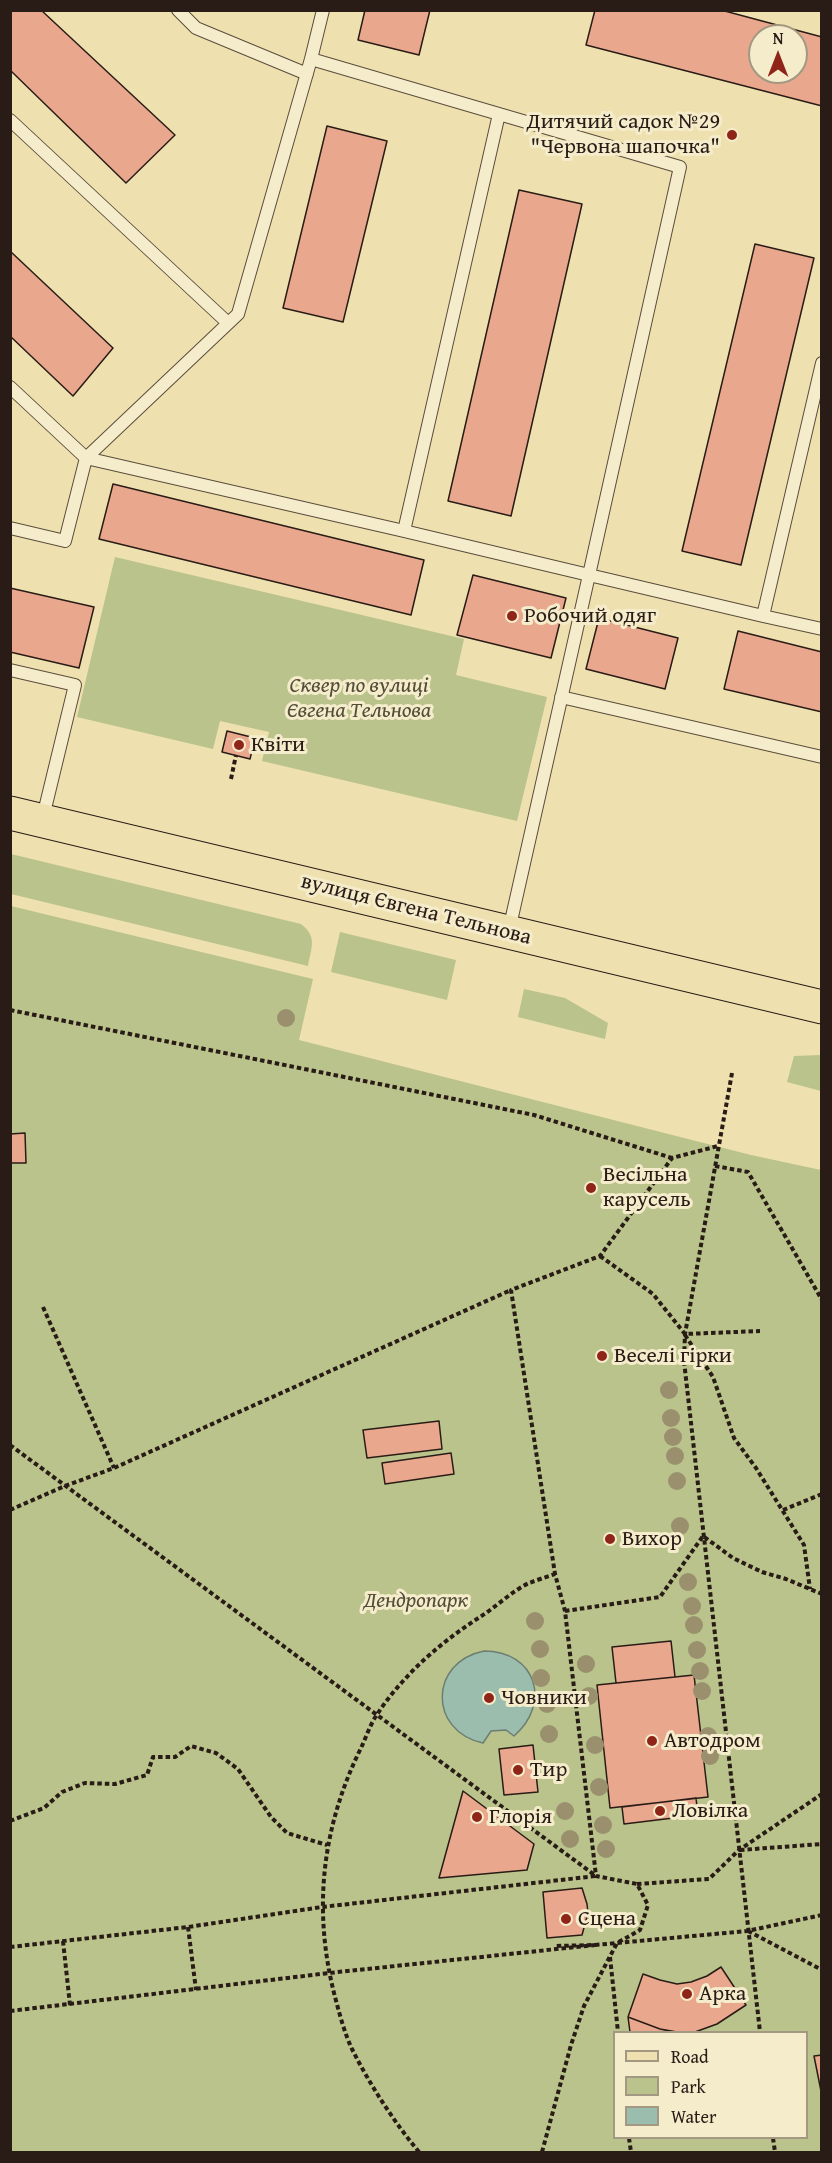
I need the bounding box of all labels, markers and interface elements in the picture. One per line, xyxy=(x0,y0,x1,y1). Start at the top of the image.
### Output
north arrow xyxy=(748,24,808,84)
text: N xyxy=(773,26,783,50)
place label: Дитячий садок №29 "Червона шапочка" xyxy=(527,109,720,160)
marker: Дитячий садок №29 "Червона шапочка" xyxy=(725,128,739,142)
place label: Робочий одяг xyxy=(524,603,656,629)
marker: Робочий одяг xyxy=(505,609,519,623)
park label: Сквер по вулиці Євгена Тельнова xyxy=(287,673,431,724)
place label: Квіти xyxy=(251,732,305,758)
marker: Квіти xyxy=(232,738,246,752)
street label: вулиця Євгена Тельнова xyxy=(298,869,534,951)
place label: Весільна карусель xyxy=(603,1162,691,1214)
marker: Весільна карусель xyxy=(584,1181,598,1195)
place label: Веселі гірки xyxy=(614,1343,732,1369)
marker: Веселі гірки xyxy=(595,1349,609,1363)
place label: Вихор xyxy=(622,1526,682,1552)
marker: Вихор xyxy=(603,1532,617,1546)
park label: Дендропарк xyxy=(363,1588,469,1614)
place label: Човники xyxy=(501,1685,587,1711)
marker: Човники xyxy=(482,1691,496,1705)
place label: Автодром xyxy=(664,1728,761,1754)
marker: Автодром xyxy=(645,1734,659,1748)
place label: Тир xyxy=(530,1757,567,1783)
marker: Тир xyxy=(511,1763,525,1777)
place label: Ловілка xyxy=(672,1798,748,1824)
place label: Глорія xyxy=(489,1804,552,1830)
marker: Ловілка xyxy=(653,1804,667,1818)
marker: Глорія xyxy=(470,1810,484,1824)
place label: Сцена xyxy=(578,1906,636,1932)
marker: Сцена xyxy=(559,1912,573,1926)
place label: Арка xyxy=(699,1981,746,2007)
marker: Арка xyxy=(680,1987,694,2001)
legend xyxy=(613,2031,808,2139)
text: Road xyxy=(671,2043,709,2070)
text: Park xyxy=(671,2073,706,2100)
text: Water xyxy=(671,2103,716,2130)

